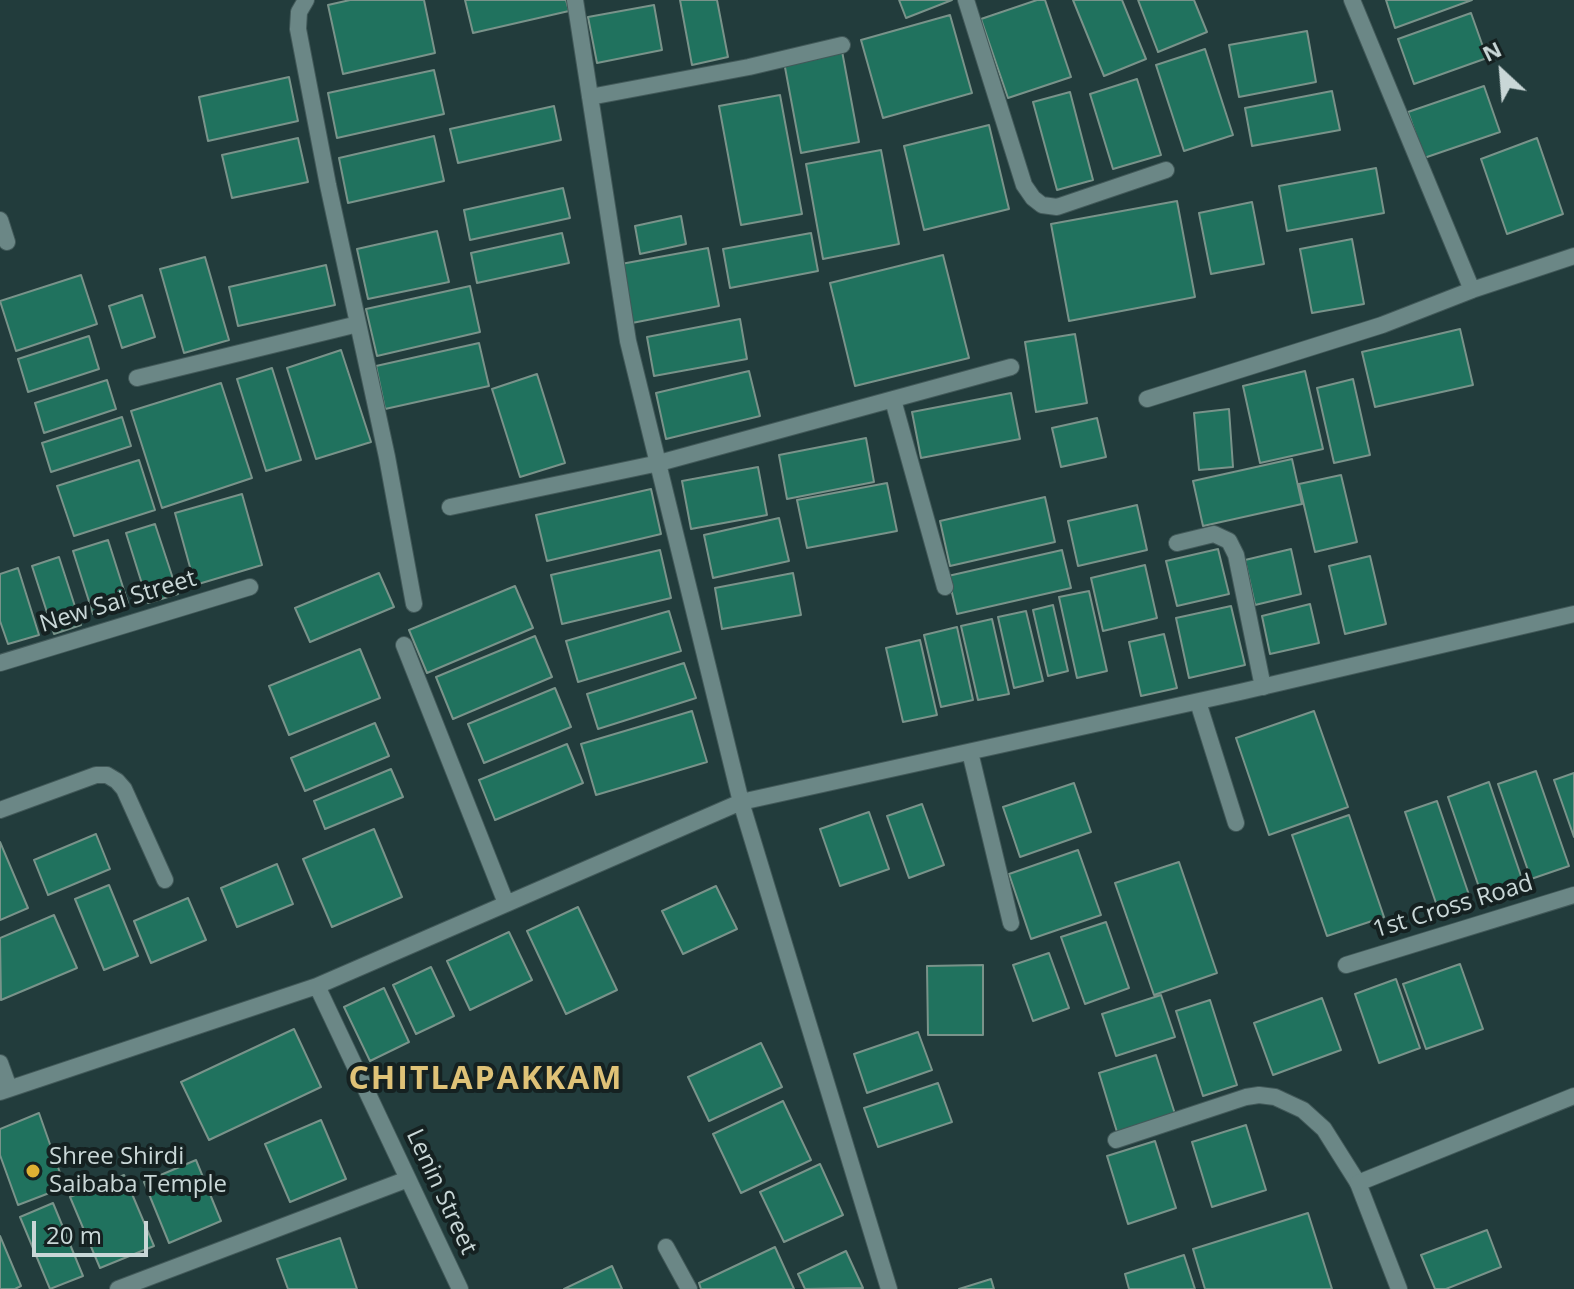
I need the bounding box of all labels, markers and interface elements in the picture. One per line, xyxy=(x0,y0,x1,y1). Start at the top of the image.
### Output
north arrow xyxy=(1462,32,1542,112)
text: N xyxy=(1477,33,1506,68)
street label: New Sai Street xyxy=(36,565,200,639)
street label: 1st Cross Road xyxy=(1370,869,1536,945)
district label: CHITLAPAKKAM xyxy=(348,1061,624,1099)
street label: Lenin Street xyxy=(399,1125,483,1259)
place label: Shree Shirdi Saibaba Temple xyxy=(49,1143,227,1199)
marker: Shree Shirdi Saibaba Temple xyxy=(24,1162,42,1180)
scale bar xyxy=(36,1205,152,1255)
text: 20 m xyxy=(46,1218,102,1251)

